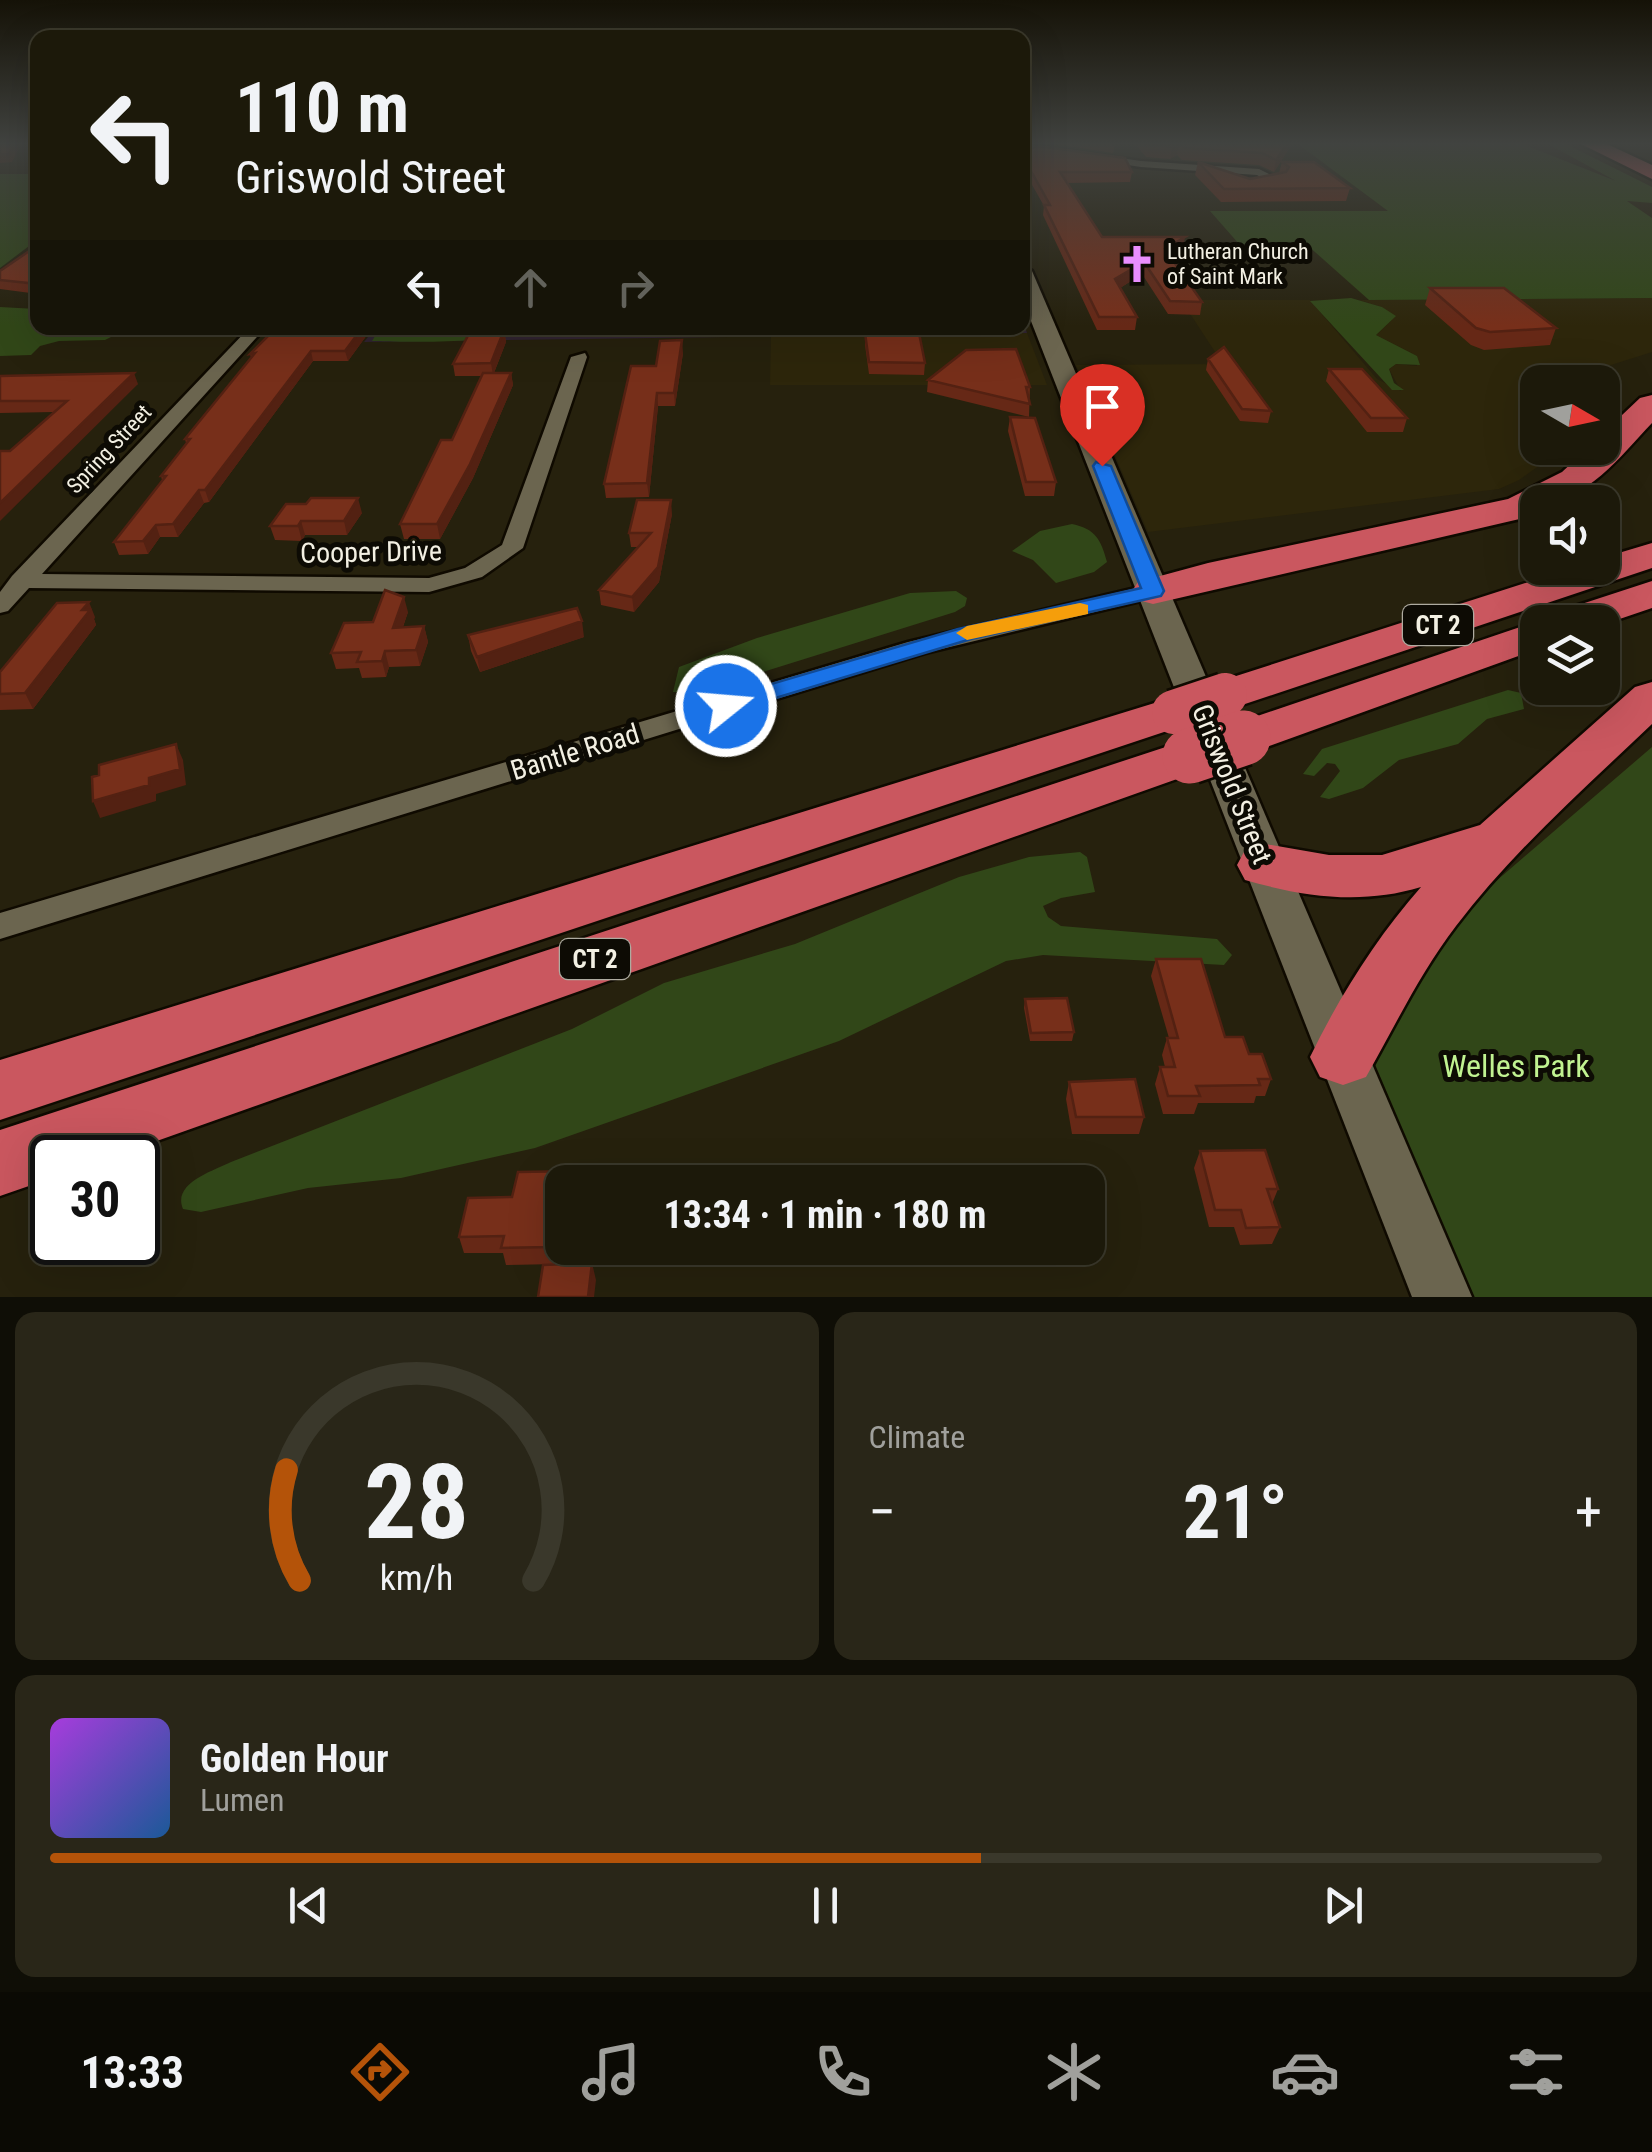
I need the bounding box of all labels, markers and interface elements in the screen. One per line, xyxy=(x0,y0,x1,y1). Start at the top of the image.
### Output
text: 110 m xyxy=(235,67,409,149)
icon: left xyxy=(70,70,200,200)
text: Griswold Street xyxy=(235,151,506,204)
place label: Lutheran Church of Saint Mark xyxy=(1167,239,1309,289)
church icon: Lutheran Church of Saint Mark xyxy=(1116,243,1158,285)
icon: left xyxy=(398,260,453,315)
icon: ahead xyxy=(503,260,558,315)
icon: right xyxy=(608,260,663,315)
pin xyxy=(1060,364,1145,467)
north arrow xyxy=(1520,365,1620,465)
map controls xyxy=(1520,365,1620,705)
icon: arrive xyxy=(1075,379,1130,434)
street label: Spring Street xyxy=(62,399,156,499)
button: sound xyxy=(1520,485,1620,585)
street label: Cooper Drive xyxy=(300,534,442,570)
road number: CT 2 xyxy=(1403,605,1473,645)
button: layers xyxy=(1520,605,1620,705)
position arrow xyxy=(674,654,778,758)
street label: Griswold Street xyxy=(1185,700,1279,868)
street label: Bantle Road xyxy=(507,717,643,787)
road number: CT 2 xyxy=(560,939,630,979)
park label: Welles Park xyxy=(1442,1047,1590,1085)
speed limit sign: 30 xyxy=(30,1135,160,1265)
text: 13:34 · 1 min · 180 m xyxy=(664,1193,986,1237)
text: Climate xyxy=(869,1418,965,1456)
text: 28 xyxy=(364,1442,469,1563)
text: 21° xyxy=(1183,1468,1288,1556)
text: − xyxy=(869,1480,896,1544)
text: + xyxy=(1575,1480,1602,1544)
text: km/h xyxy=(380,1557,454,1599)
text: Golden Hour xyxy=(200,1737,389,1781)
text: Lumen xyxy=(200,1781,285,1819)
icon: previous xyxy=(281,1878,336,1933)
icon: pause xyxy=(798,1878,853,1933)
icon: next xyxy=(1316,1878,1371,1933)
icon: directions xyxy=(345,2037,415,2107)
icon: music xyxy=(576,2037,646,2107)
icon: phone xyxy=(808,2037,878,2107)
icon: climate xyxy=(1039,2037,1109,2107)
icon: car xyxy=(1270,2037,1340,2107)
icon: filters xyxy=(1501,2037,1571,2107)
text: 13:33 xyxy=(81,2046,184,2099)

